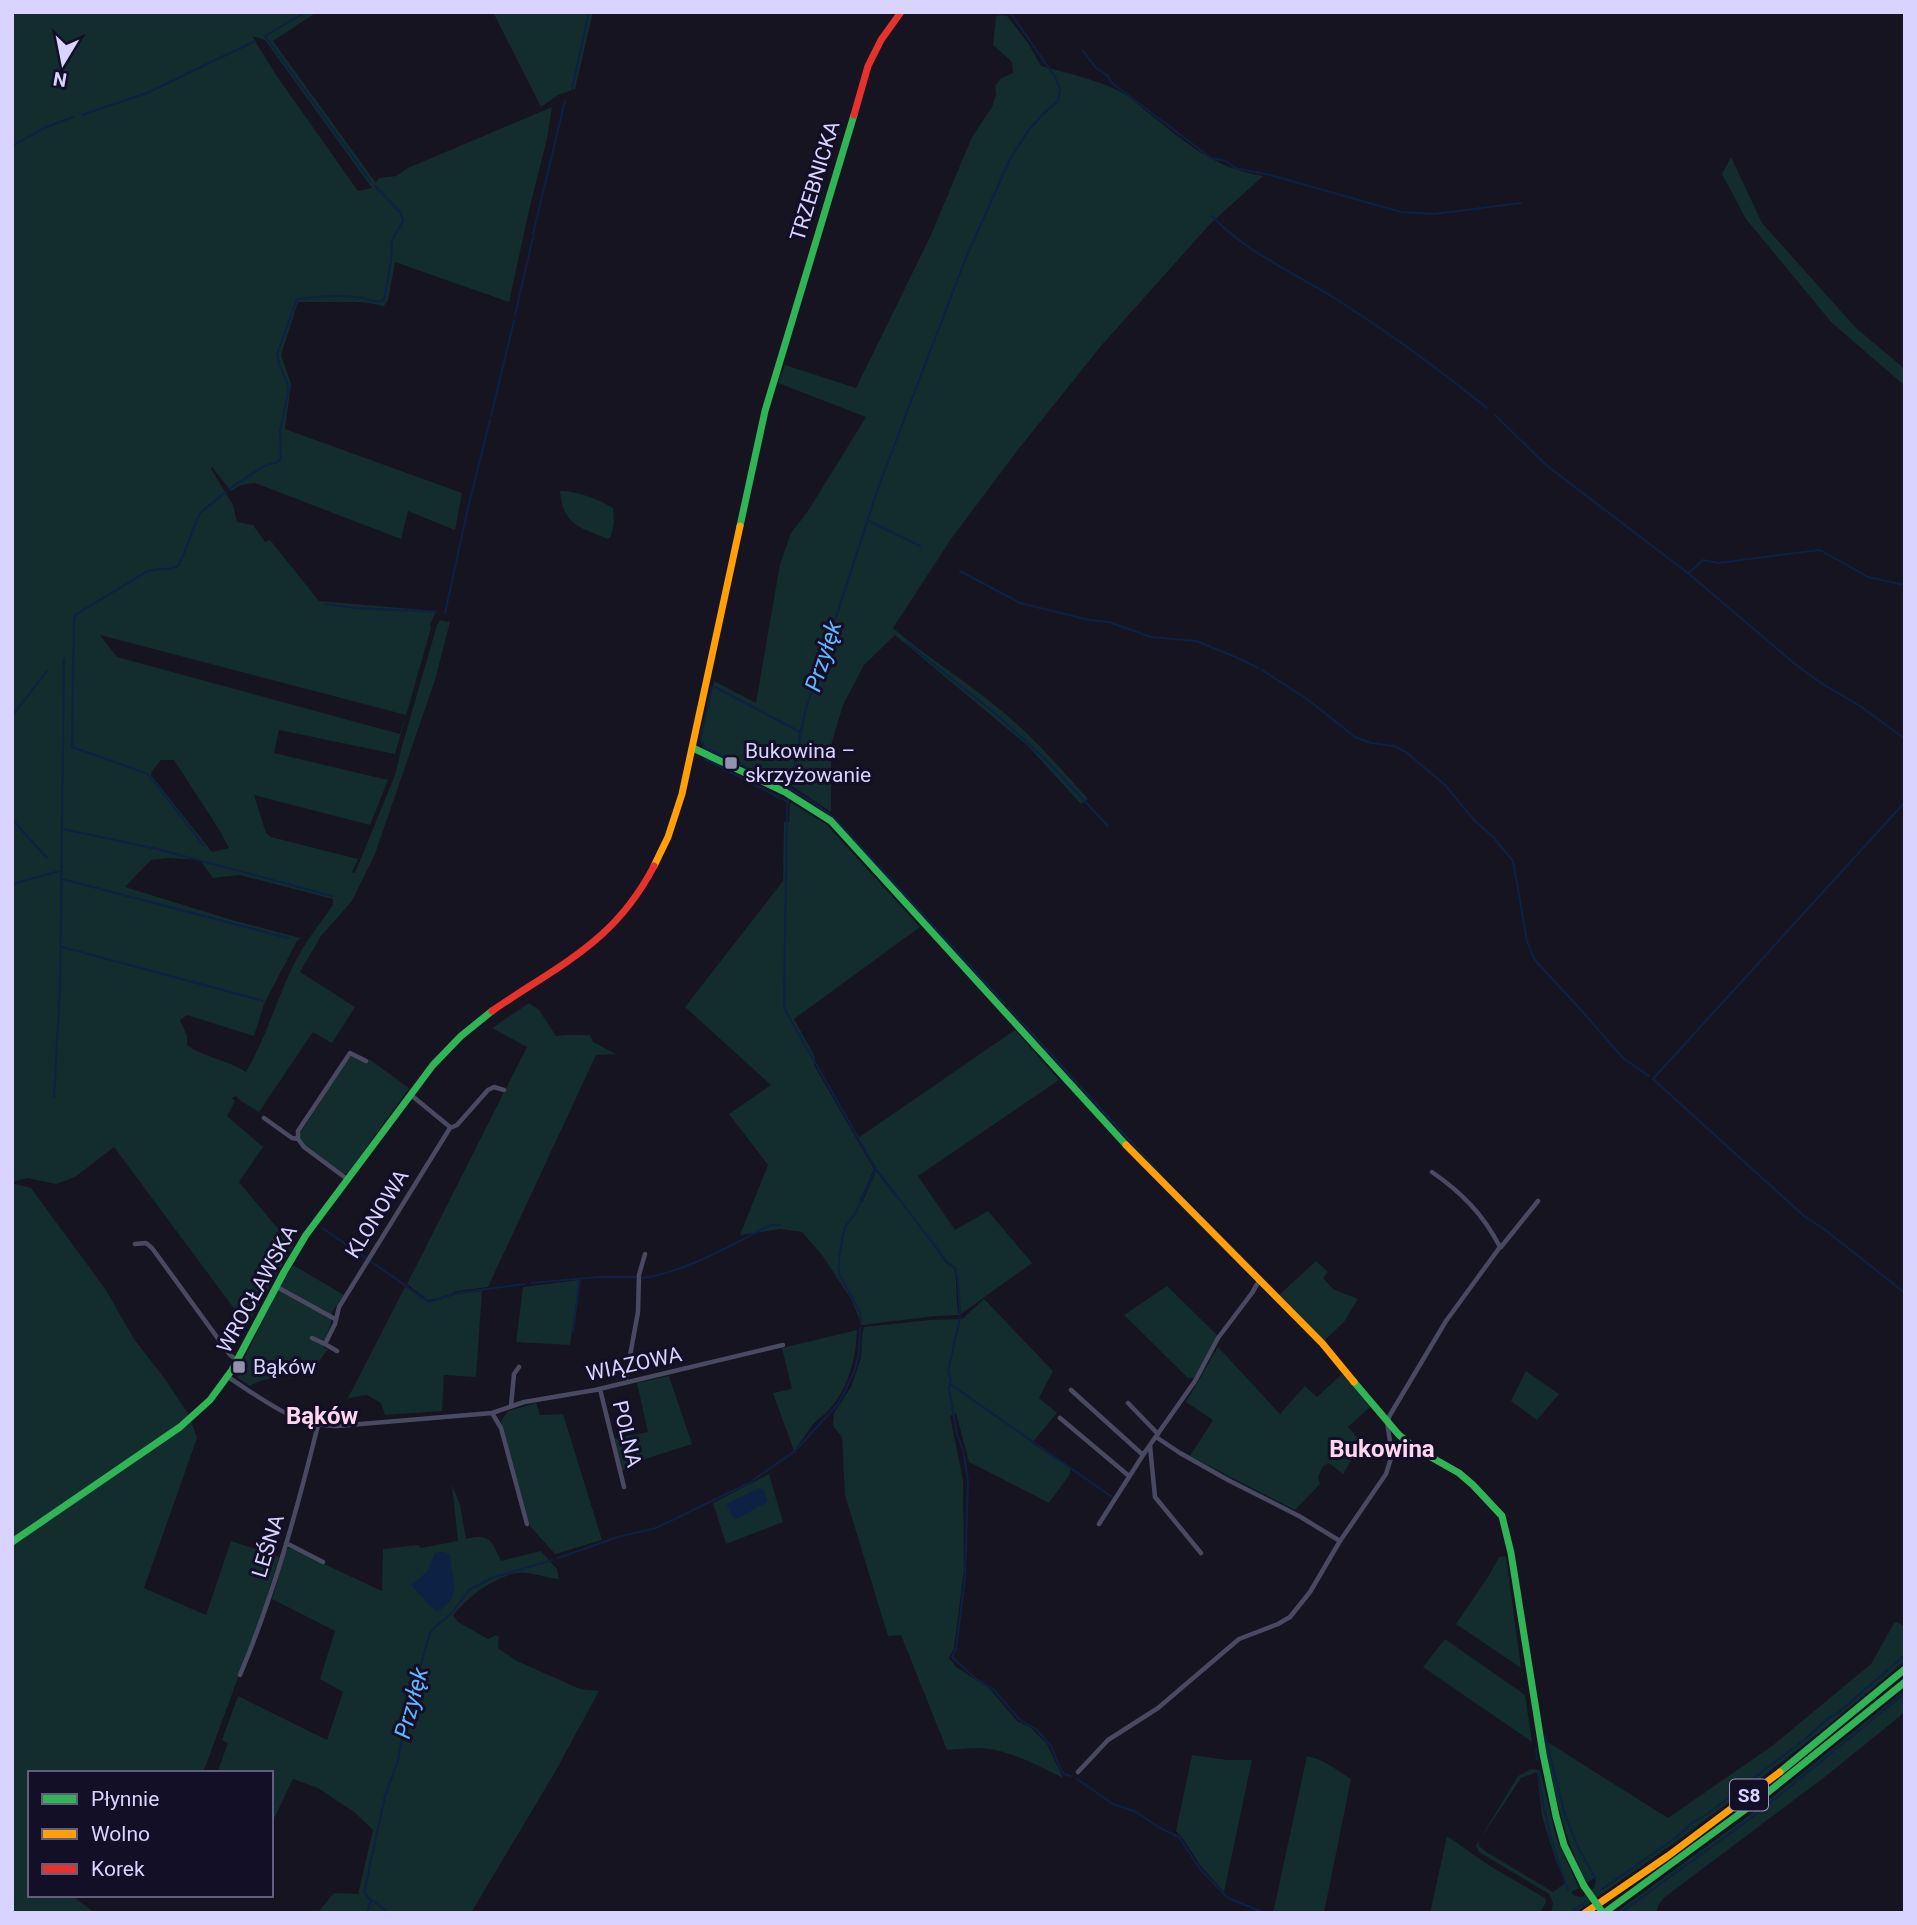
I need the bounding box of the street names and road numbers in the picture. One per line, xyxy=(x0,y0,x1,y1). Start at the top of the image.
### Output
street label: TRZEBNICKA xyxy=(785,118,845,244)
street label: KLONOWA xyxy=(340,1165,414,1263)
street label: WROCŁAWSKA xyxy=(212,1221,302,1357)
street label: WIĄZOWA xyxy=(584,1342,684,1386)
street label: POLNA xyxy=(608,1398,646,1470)
street label: LEŚNA xyxy=(247,1511,289,1580)
road number: S8 xyxy=(1730,1780,1768,1811)

